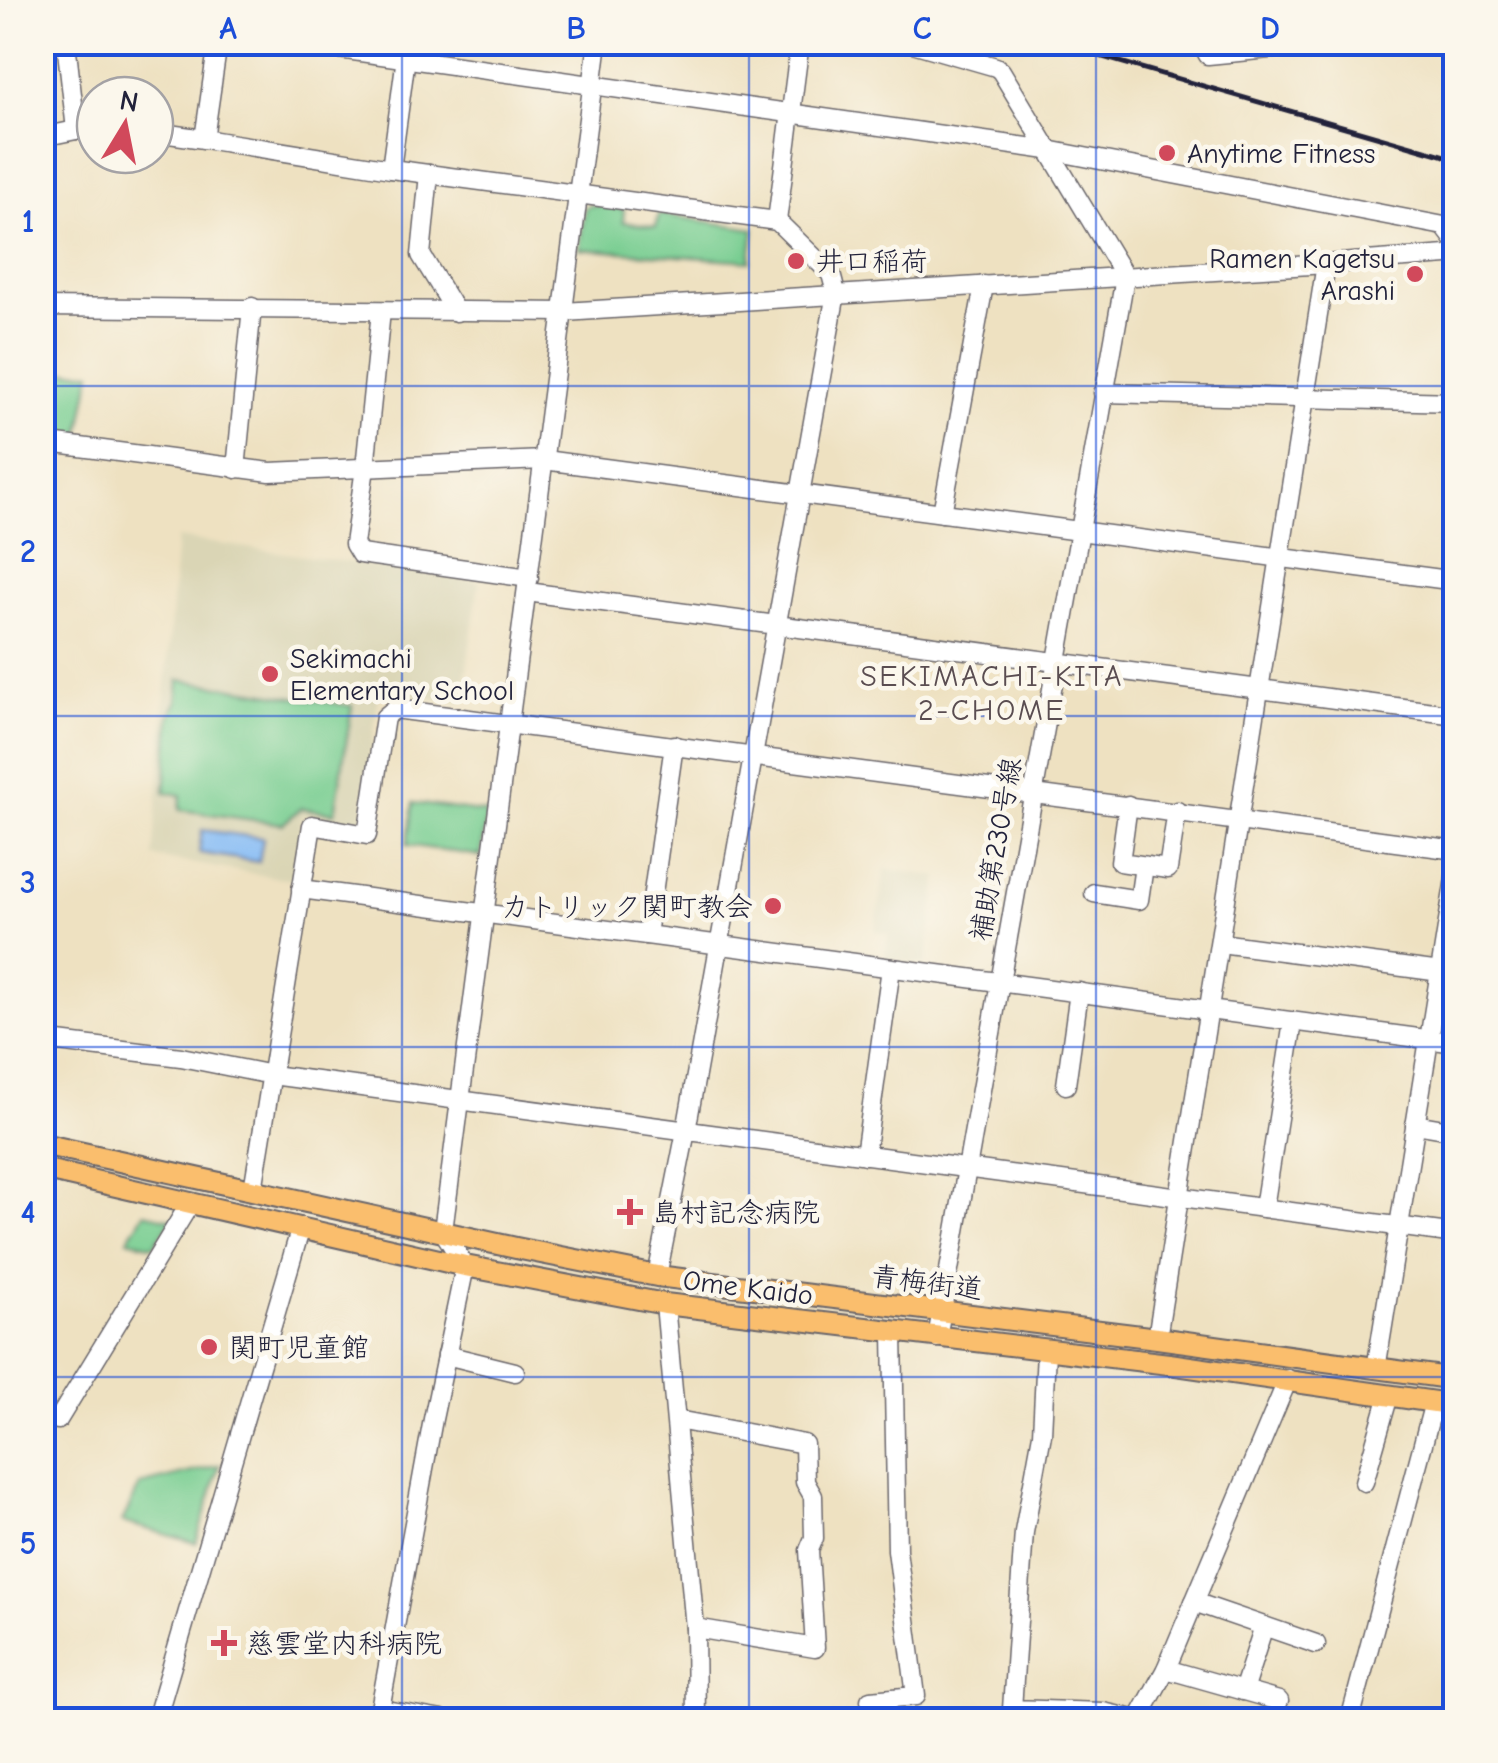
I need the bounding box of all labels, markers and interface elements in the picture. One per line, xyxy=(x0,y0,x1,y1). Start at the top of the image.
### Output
text: A xyxy=(219,10,237,47)
text: B xyxy=(566,10,586,47)
text: C xyxy=(912,10,932,47)
text: D xyxy=(1260,10,1280,47)
north arrow xyxy=(75,75,175,175)
text: N xyxy=(117,84,141,119)
place label: Anytime Fitness xyxy=(1187,138,1376,170)
marker: Anytime Fitness xyxy=(1156,142,1178,164)
text: 1 xyxy=(22,203,34,240)
place label: Ramen Kagetsu Arashi xyxy=(1209,243,1395,307)
place label: 井口稲荷 xyxy=(816,246,928,278)
marker: 井口稲荷 xyxy=(785,250,807,272)
marker: Ramen Kagetsu Arashi xyxy=(1404,263,1426,285)
text: 2 xyxy=(20,533,36,570)
place label: Sekimachi Elementary School xyxy=(290,643,514,707)
district label: SEKIMACHI-KITA 2-CHOME xyxy=(860,659,1124,728)
marker: Sekimachi Elementary School xyxy=(259,663,281,685)
street label: 補助第230号線 xyxy=(964,755,1028,943)
text: 3 xyxy=(20,864,36,901)
place label: カトリック関町教会 xyxy=(501,891,753,923)
marker: カトリック関町教会 xyxy=(762,895,784,917)
text: 4 xyxy=(20,1194,36,1231)
place label: 島村記念病院 xyxy=(652,1197,820,1229)
marker: 島村記念病院 xyxy=(617,1199,643,1225)
street label: 青梅街道 xyxy=(869,1260,984,1306)
street label: Ome Kaido xyxy=(681,1264,815,1312)
place label: 関町児童館 xyxy=(229,1332,369,1364)
marker: 関町児童館 xyxy=(198,1336,220,1358)
text: 5 xyxy=(20,1525,37,1562)
place label: 慈雲堂内科病院 xyxy=(246,1628,442,1660)
marker: 慈雲堂内科病院 xyxy=(211,1630,237,1656)

